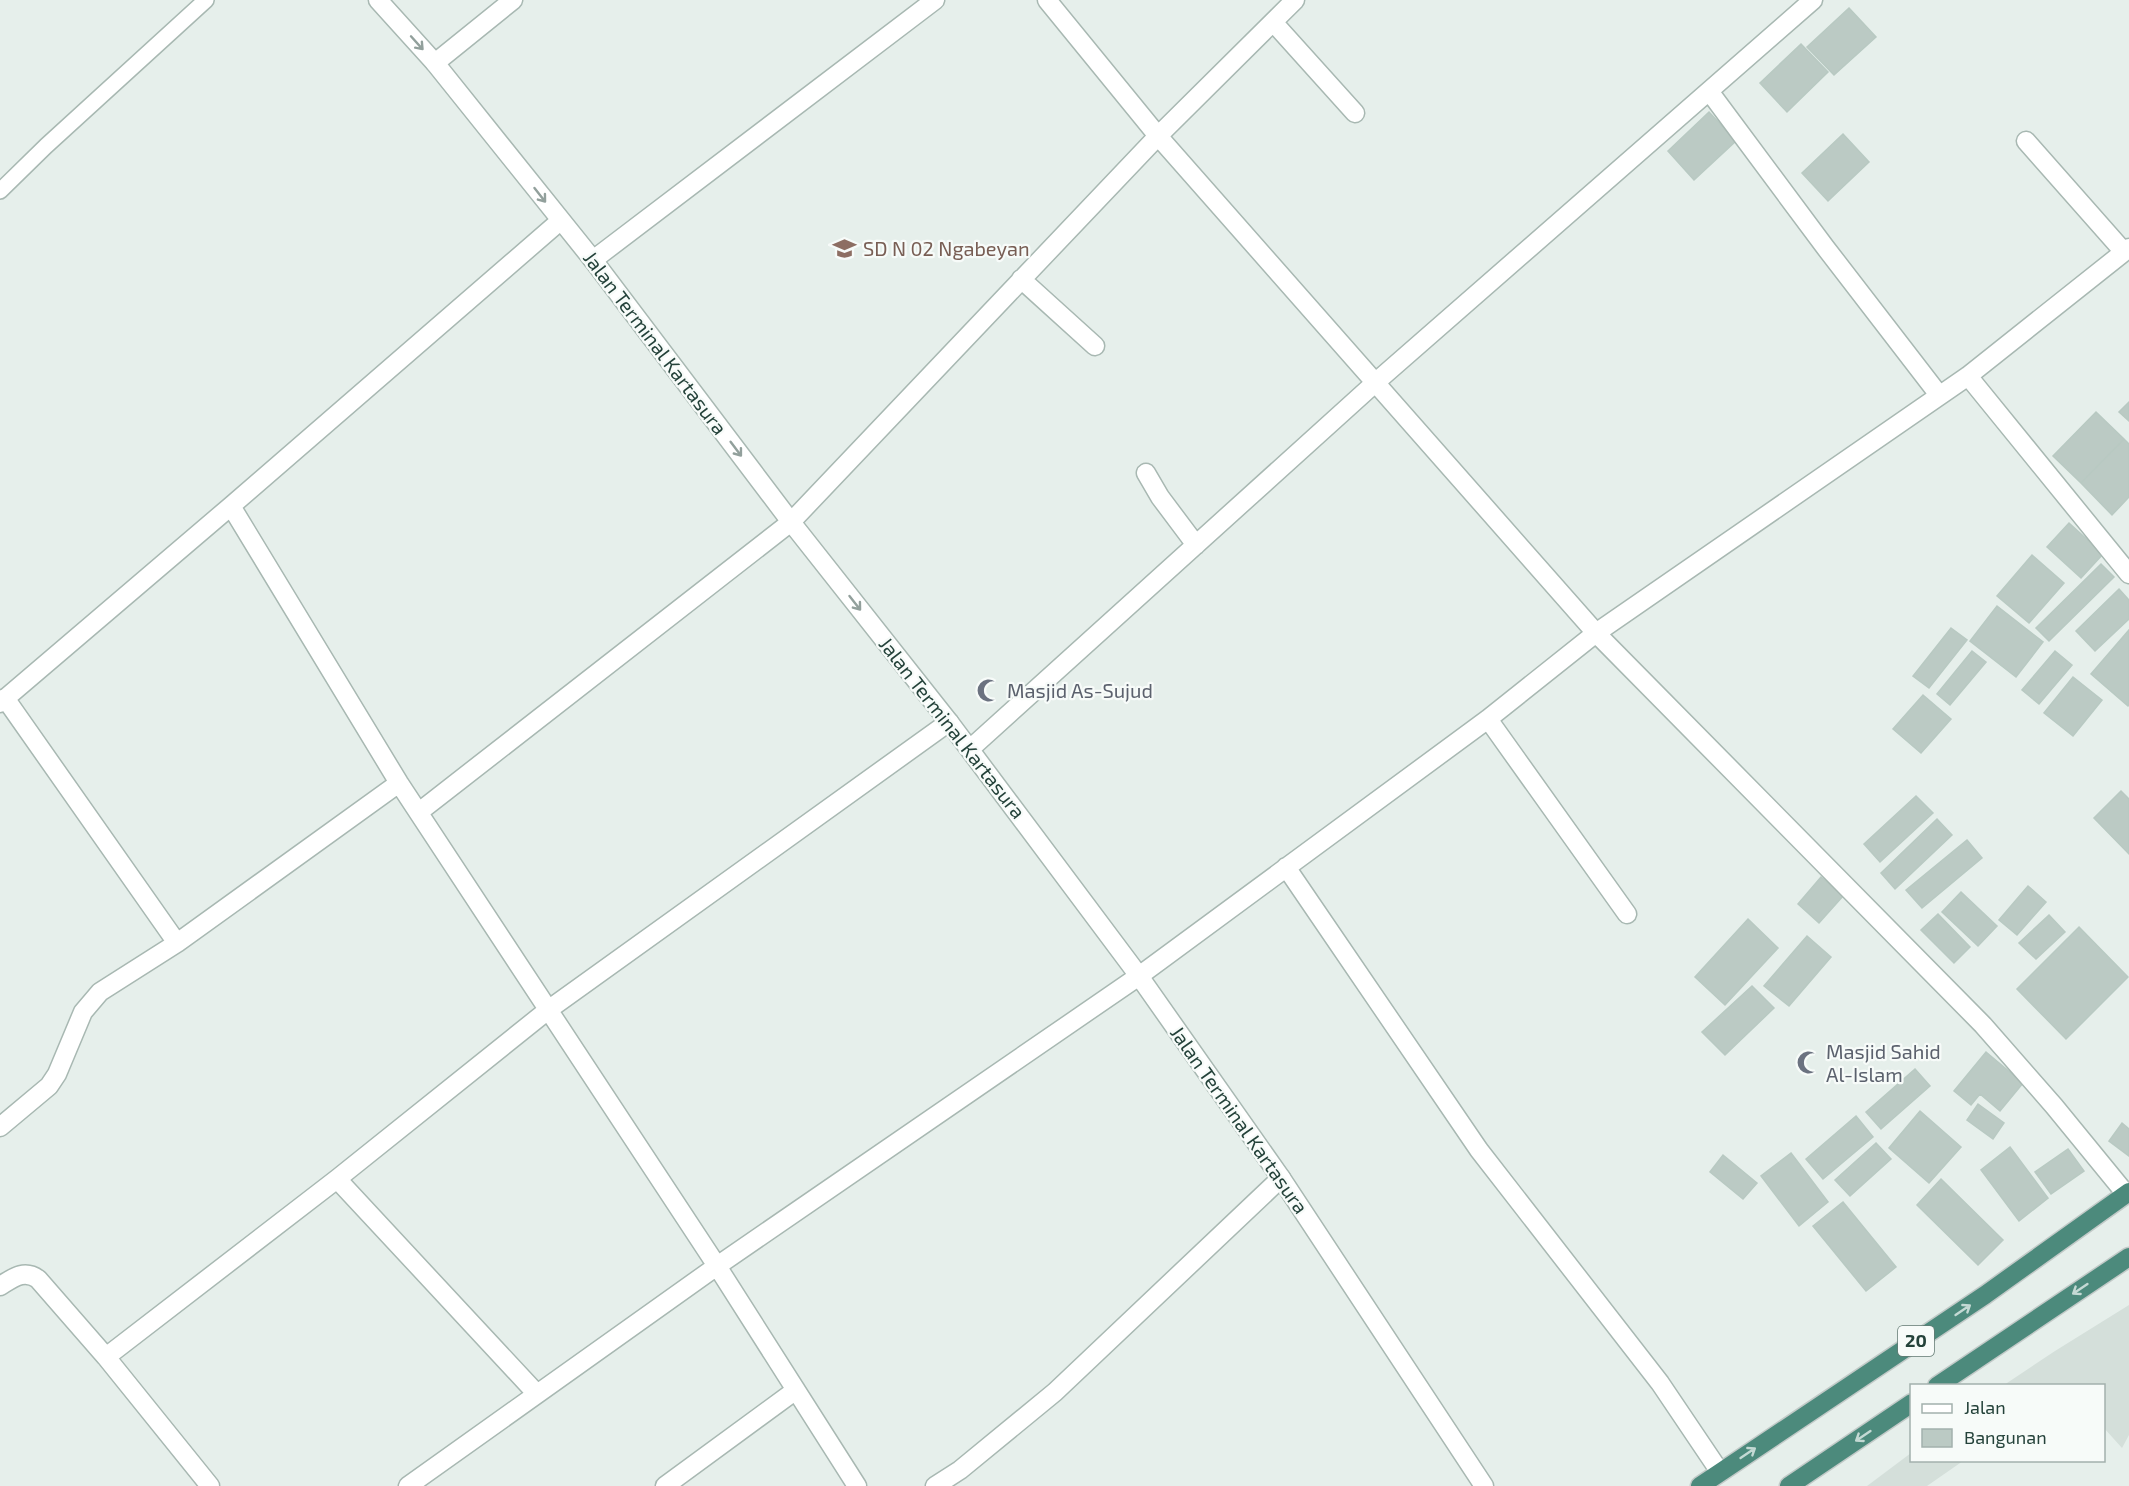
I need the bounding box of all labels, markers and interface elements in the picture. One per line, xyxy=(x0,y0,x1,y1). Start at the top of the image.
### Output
one-way arrow xyxy=(410,36,424,51)
one-way arrow xyxy=(533,187,546,203)
school or university icon: SD N 02 Ngabeyan xyxy=(832,236,858,262)
place label: SD N 02 Ngabeyan xyxy=(863,236,1030,260)
street label: Jalan Terminal Kartasura xyxy=(579,246,733,439)
one-way arrow xyxy=(729,441,742,457)
one-way arrow xyxy=(849,595,862,611)
street label: Jalan Terminal Kartasura xyxy=(875,632,1031,823)
mosque icon: Masjid As-Sujud xyxy=(976,678,1002,704)
place label: Masjid As-Sujud xyxy=(1007,678,1153,702)
street label: Jalan Terminal Kartasura xyxy=(1166,1021,1314,1218)
place label: Masjid Sahid Al-Islam xyxy=(1826,1039,1941,1086)
mosque icon: Masjid Sahid Al-Islam xyxy=(1795,1050,1821,1076)
one-way arrow xyxy=(2073,1283,2089,1295)
one-way arrow xyxy=(1954,1304,1970,1316)
road number: 20 xyxy=(1898,1326,1934,1356)
legend xyxy=(1910,1384,2105,1462)
text: Jalan xyxy=(1964,1396,2006,1418)
text: Bangunan xyxy=(1964,1426,2047,1448)
one-way arrow xyxy=(1855,1430,1872,1442)
one-way arrow xyxy=(1739,1447,1756,1459)

